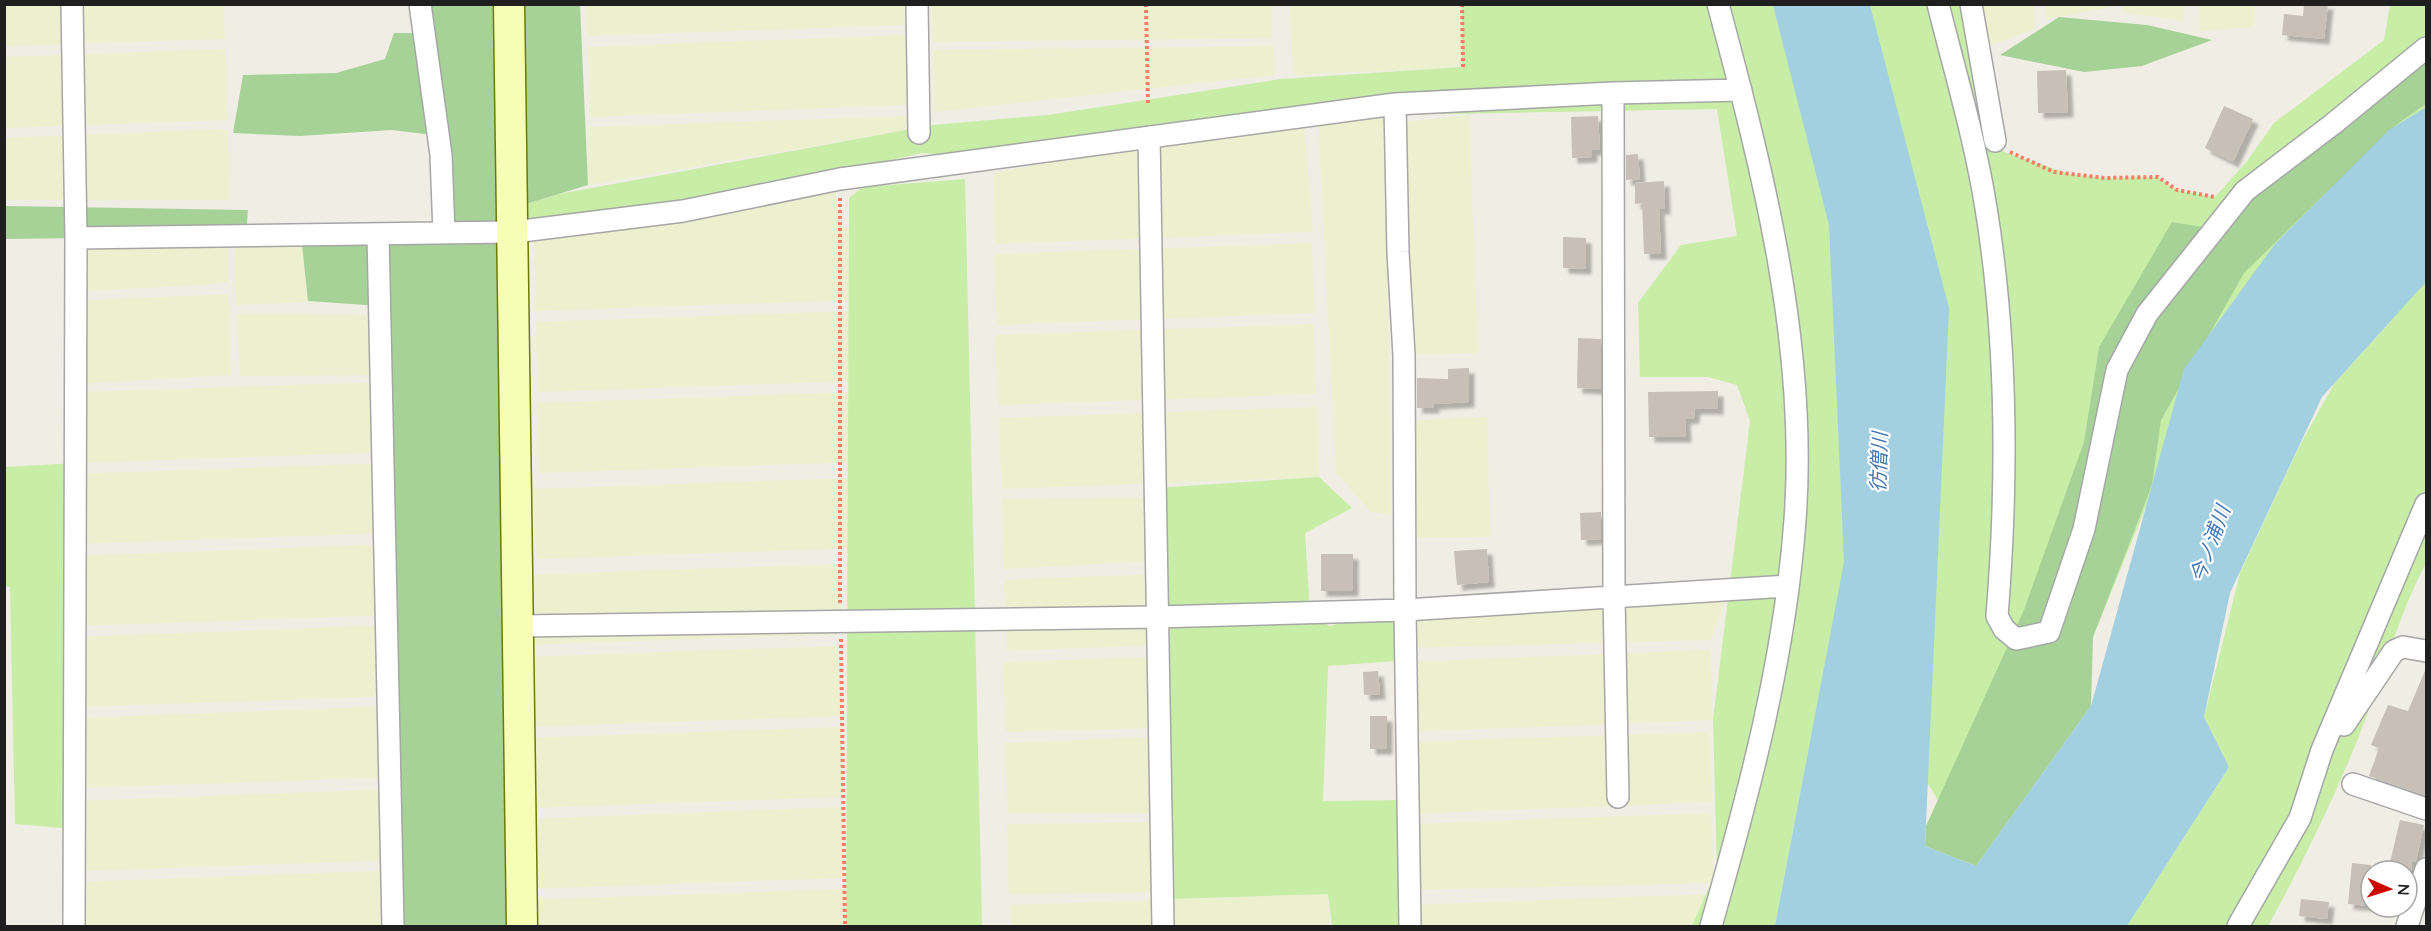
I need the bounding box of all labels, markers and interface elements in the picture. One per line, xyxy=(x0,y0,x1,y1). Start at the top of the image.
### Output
water label: 彷僧川 xyxy=(1865,430,1892,492)
water label: 今ノ浦川 xyxy=(2184,500,2236,586)
north arrow xyxy=(2359,859,2419,919)
text: N xyxy=(2394,883,2414,896)

